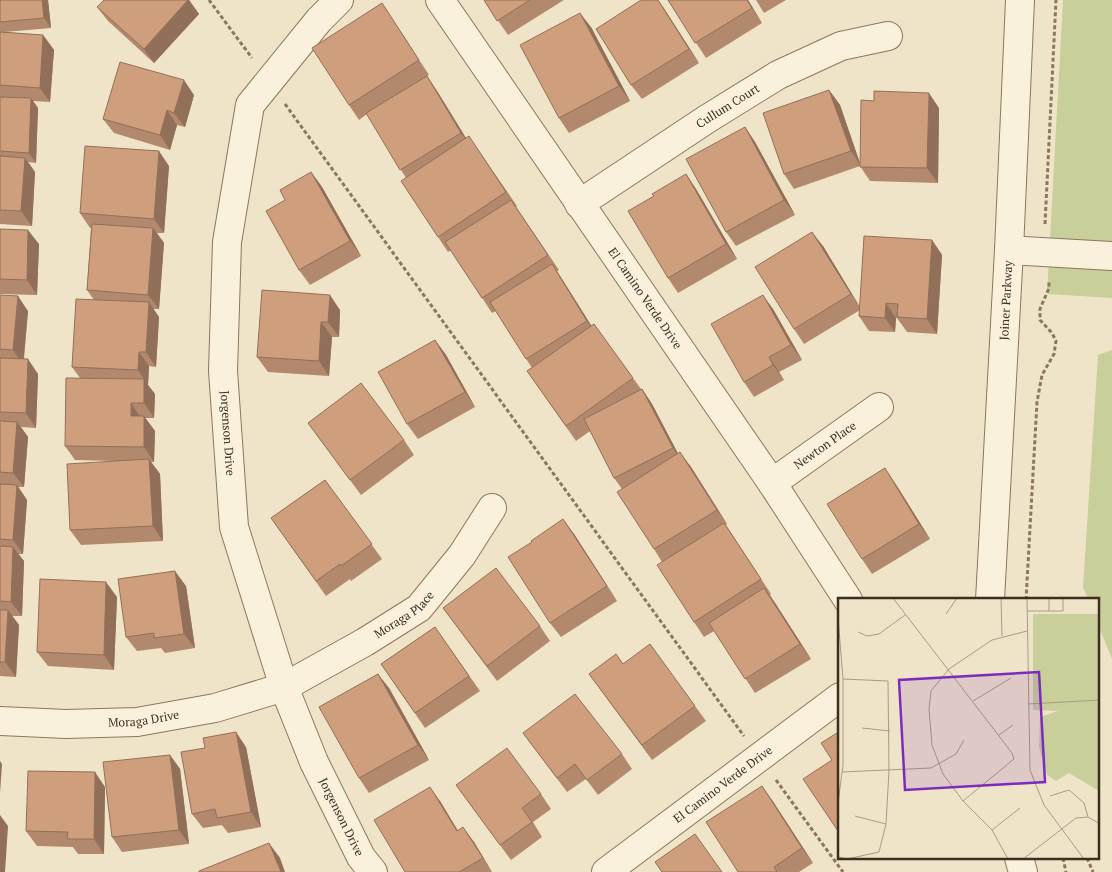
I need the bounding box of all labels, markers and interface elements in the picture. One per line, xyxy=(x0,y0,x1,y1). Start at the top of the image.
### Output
street label: Cullum Court xyxy=(693,80,762,131)
street label: El Camino Verde Drive xyxy=(605,244,686,352)
street label: Joiner Parkway xyxy=(996,259,1015,341)
street label: Jorgenson Drive xyxy=(217,390,238,476)
street label: Newton Place xyxy=(791,418,859,472)
street label: Moraga Place xyxy=(371,588,437,641)
inset map xyxy=(838,598,1100,860)
street label: Moraga Drive xyxy=(108,707,180,730)
street label: El Camino Verde Drive xyxy=(670,742,775,826)
street label: Jorgenson Drive xyxy=(316,775,367,858)

